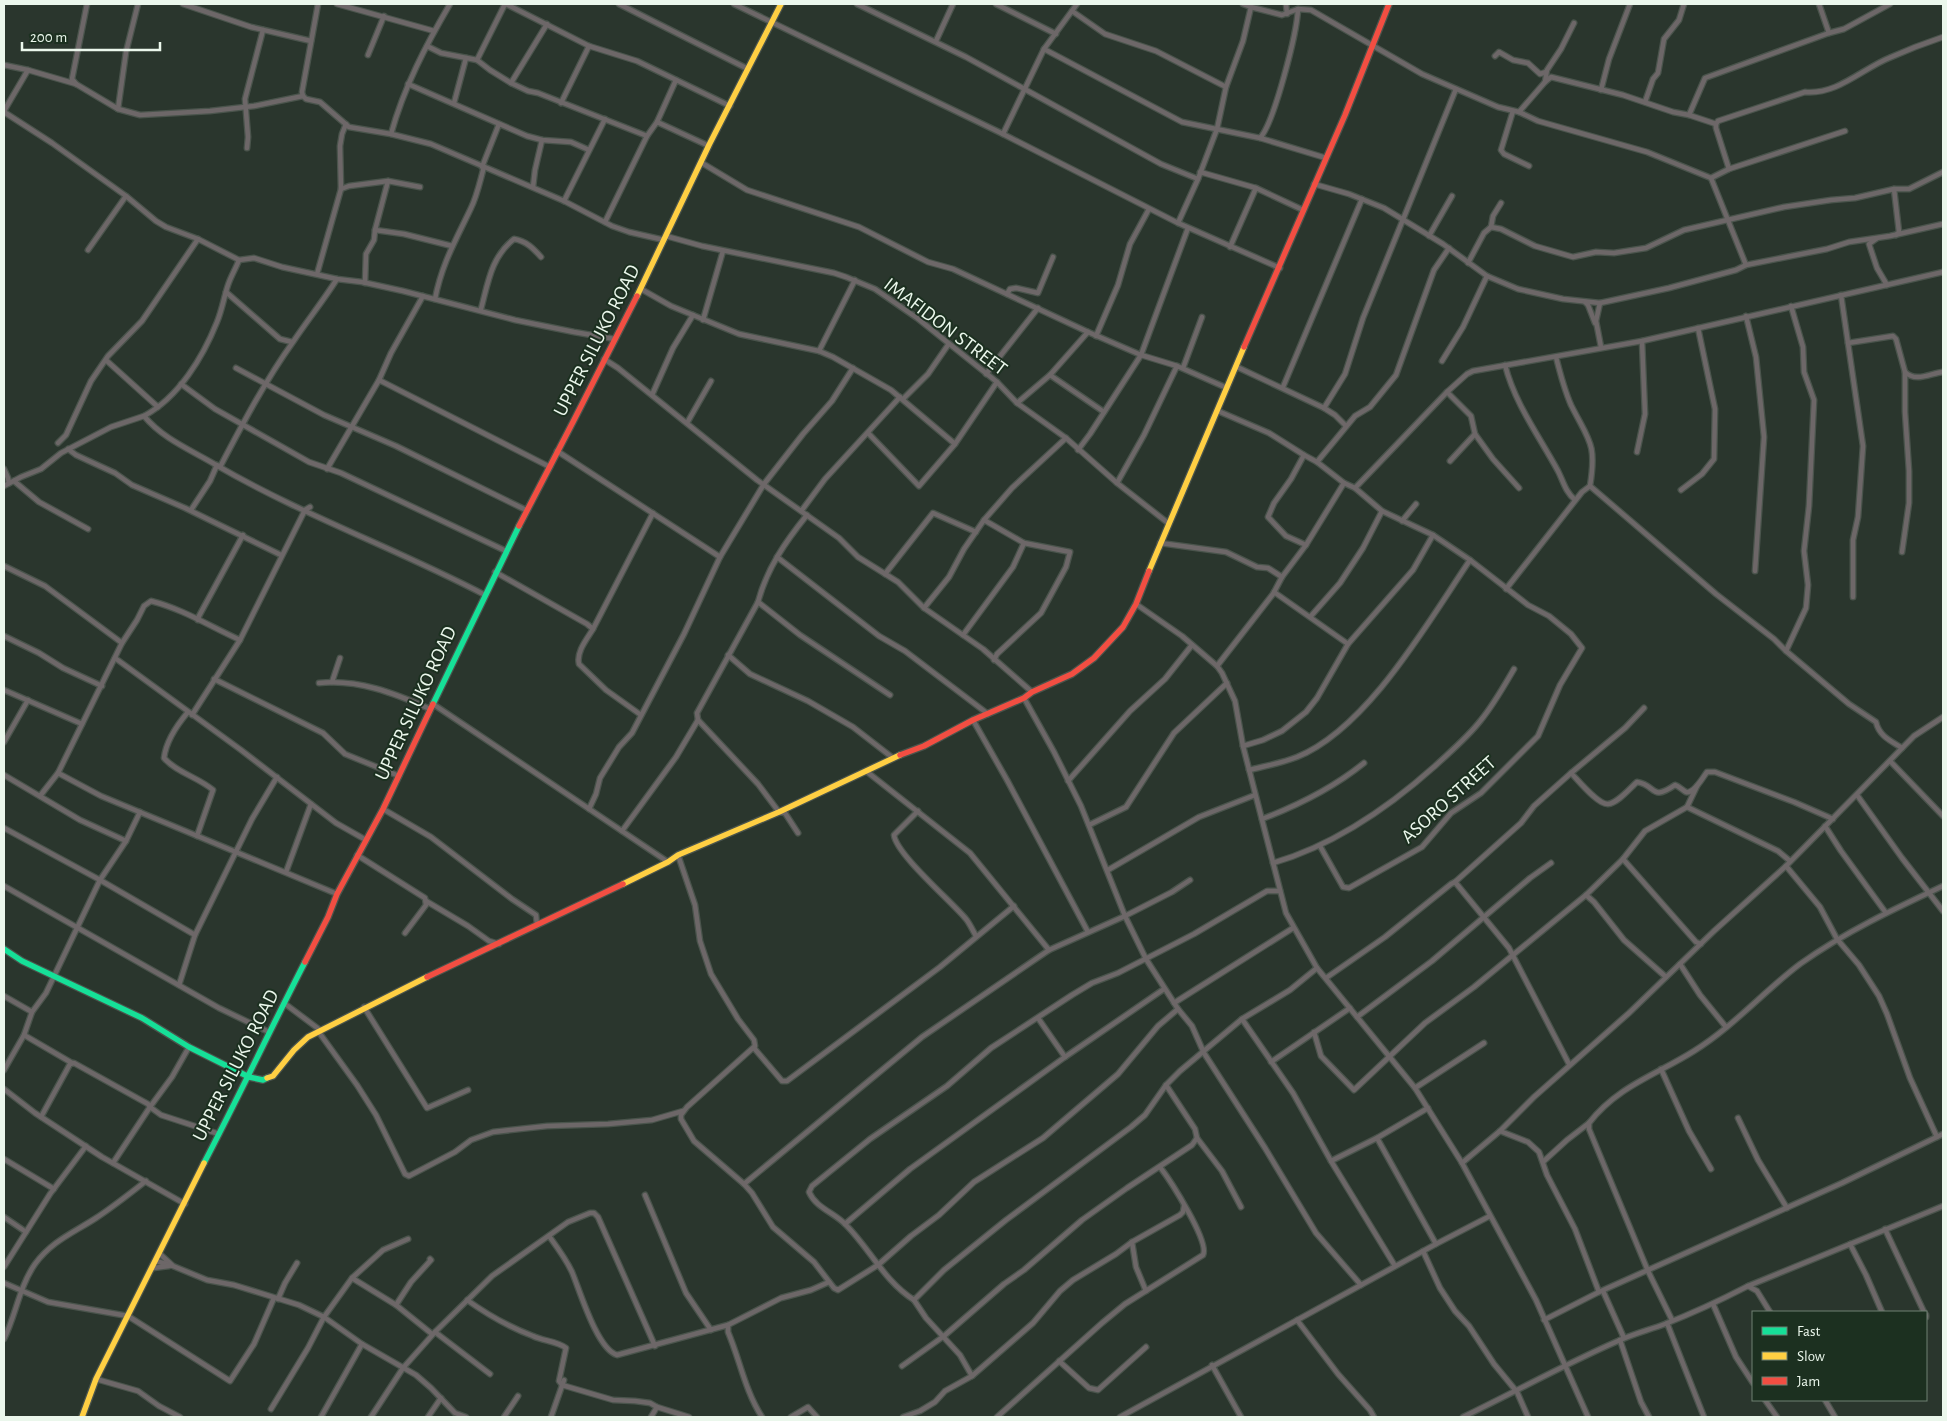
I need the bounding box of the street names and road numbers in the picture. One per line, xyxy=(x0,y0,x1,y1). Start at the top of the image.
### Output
street label: UPPER SILUKO ROAD xyxy=(550,261,644,420)
street label: IMAFIDON STREET xyxy=(880,274,1011,380)
street label: UPPER SILUKO ROAD xyxy=(371,623,460,783)
street label: ASORO STREET xyxy=(1397,752,1500,847)
street label: UPPER SILUKO ROAD xyxy=(189,986,283,1145)

